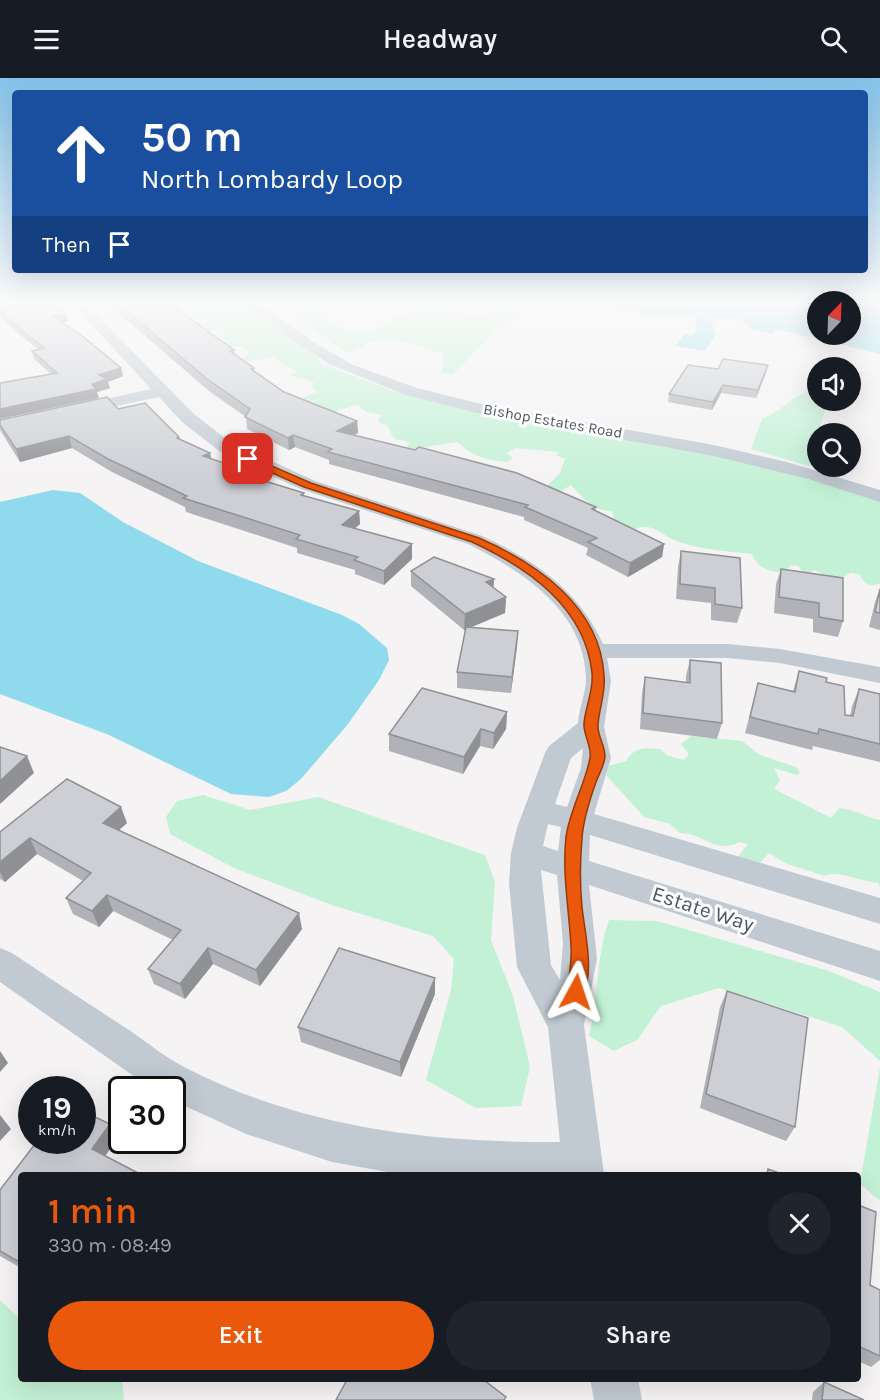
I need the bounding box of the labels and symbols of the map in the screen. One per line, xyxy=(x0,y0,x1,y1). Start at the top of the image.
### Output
north arrow xyxy=(807,291,861,345)
street label: Bishop Estates Road xyxy=(482,400,624,442)
pin xyxy=(222,433,273,484)
street label: Estate Way xyxy=(649,881,757,937)
position arrow xyxy=(544,960,608,1024)
speed limit sign: 30 xyxy=(108,1076,186,1154)

